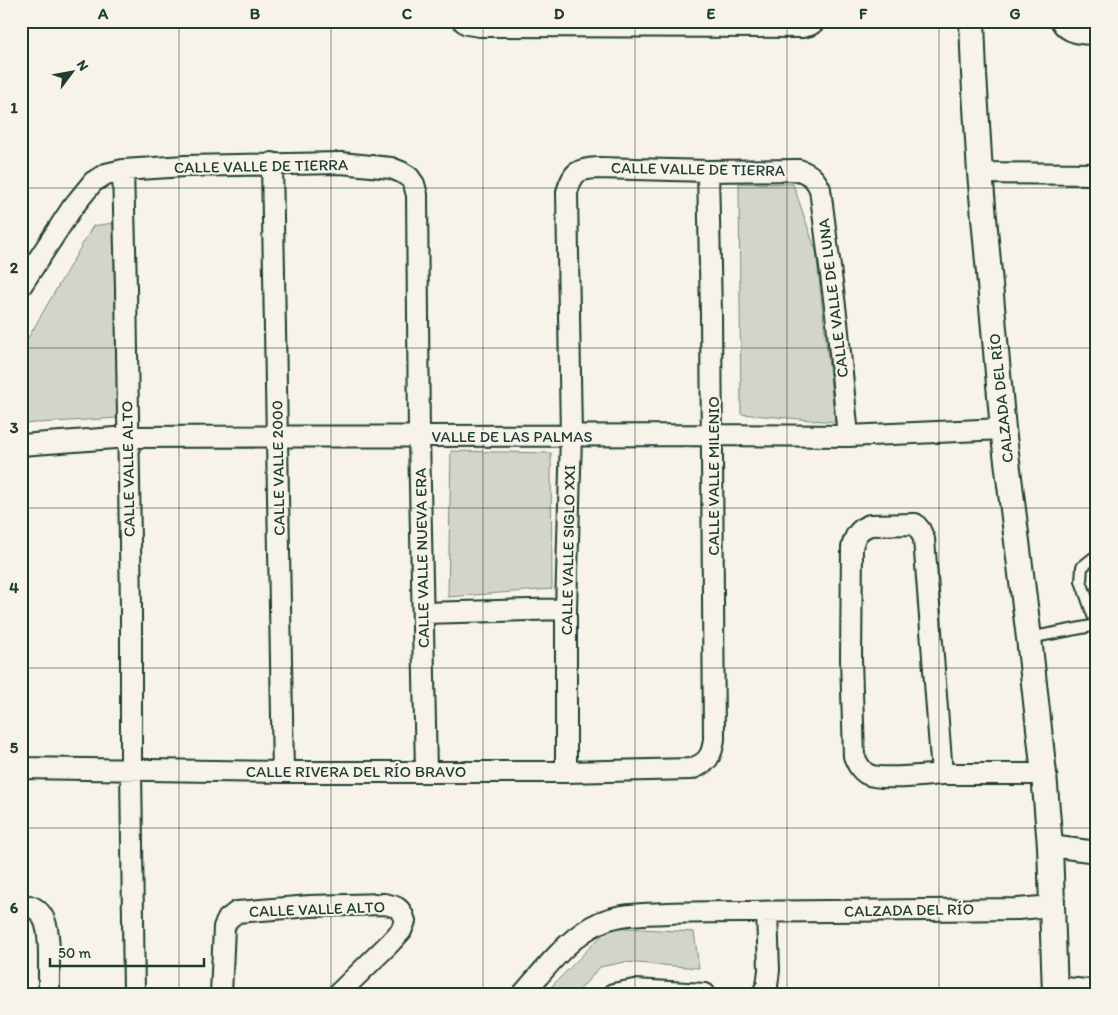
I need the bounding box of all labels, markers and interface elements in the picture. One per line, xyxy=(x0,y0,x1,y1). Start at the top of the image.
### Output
text: A xyxy=(97,4,109,23)
text: B xyxy=(250,4,261,23)
text: C xyxy=(402,4,413,23)
text: D xyxy=(554,4,565,23)
text: E xyxy=(707,4,716,23)
text: F xyxy=(859,4,868,23)
text: G xyxy=(1009,4,1021,23)
north arrow xyxy=(48,48,98,98)
text: N xyxy=(73,57,92,74)
text: 1 xyxy=(10,98,18,117)
street label: CALLE VALLE DE TIERRA xyxy=(174,155,348,177)
street label: CALLE VALLE DE TIERRA xyxy=(611,158,785,180)
street label: CALLE VALLE DE LUNA xyxy=(814,217,852,379)
text: 2 xyxy=(10,258,19,277)
street label: CALZADA DEL RÍO xyxy=(985,332,1017,464)
street label: CALLE VALLE MILENIO xyxy=(704,396,723,556)
street label: CALLE VALLE 2000 xyxy=(267,400,289,536)
street label: CALLE VALLE ALTO xyxy=(117,401,139,537)
text: 3 xyxy=(10,418,19,437)
street label: VALLE DE LAS PALMAS xyxy=(431,427,593,446)
street label: CALLE VALLE SIGLO XXI xyxy=(557,464,579,636)
street label: CALLE VALLE NUEVA ERA xyxy=(411,468,433,648)
text: 4 xyxy=(9,578,19,597)
text: 5 xyxy=(10,738,19,757)
street label: CALLE RIVERA DEL RÍO BRAVO xyxy=(246,762,466,781)
street label: CALLE VALLE ALTO xyxy=(249,897,385,921)
text: 6 xyxy=(10,898,19,917)
street label: CALZADA DEL RÍO xyxy=(844,899,974,921)
scale bar xyxy=(50,935,204,967)
text: 50 m xyxy=(58,944,91,962)

